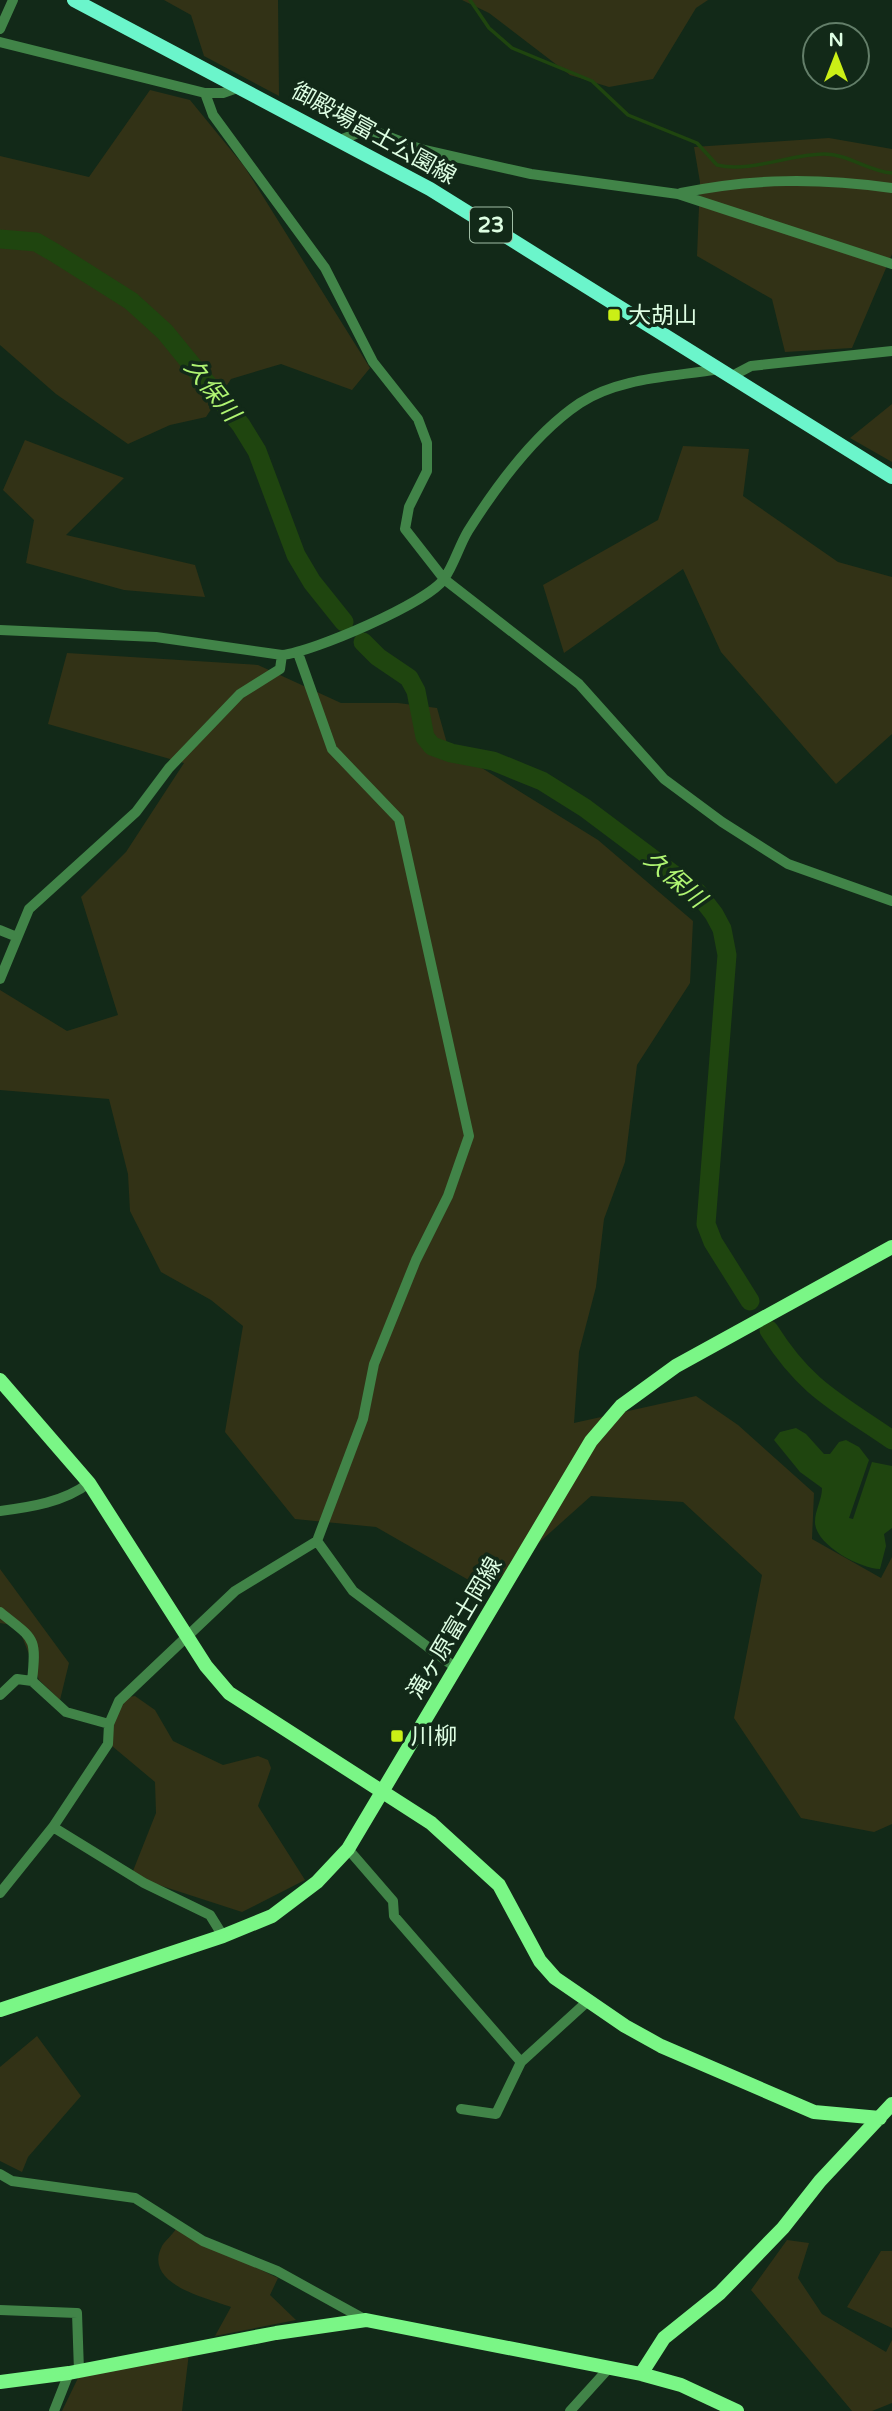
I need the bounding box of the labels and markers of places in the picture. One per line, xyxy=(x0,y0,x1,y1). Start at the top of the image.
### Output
place label: 大胡山 xyxy=(628,302,697,330)
marker: 大胡山 xyxy=(606,307,622,323)
place label: 川柳 xyxy=(411,1723,457,1751)
marker: 川柳 xyxy=(389,1728,405,1744)

